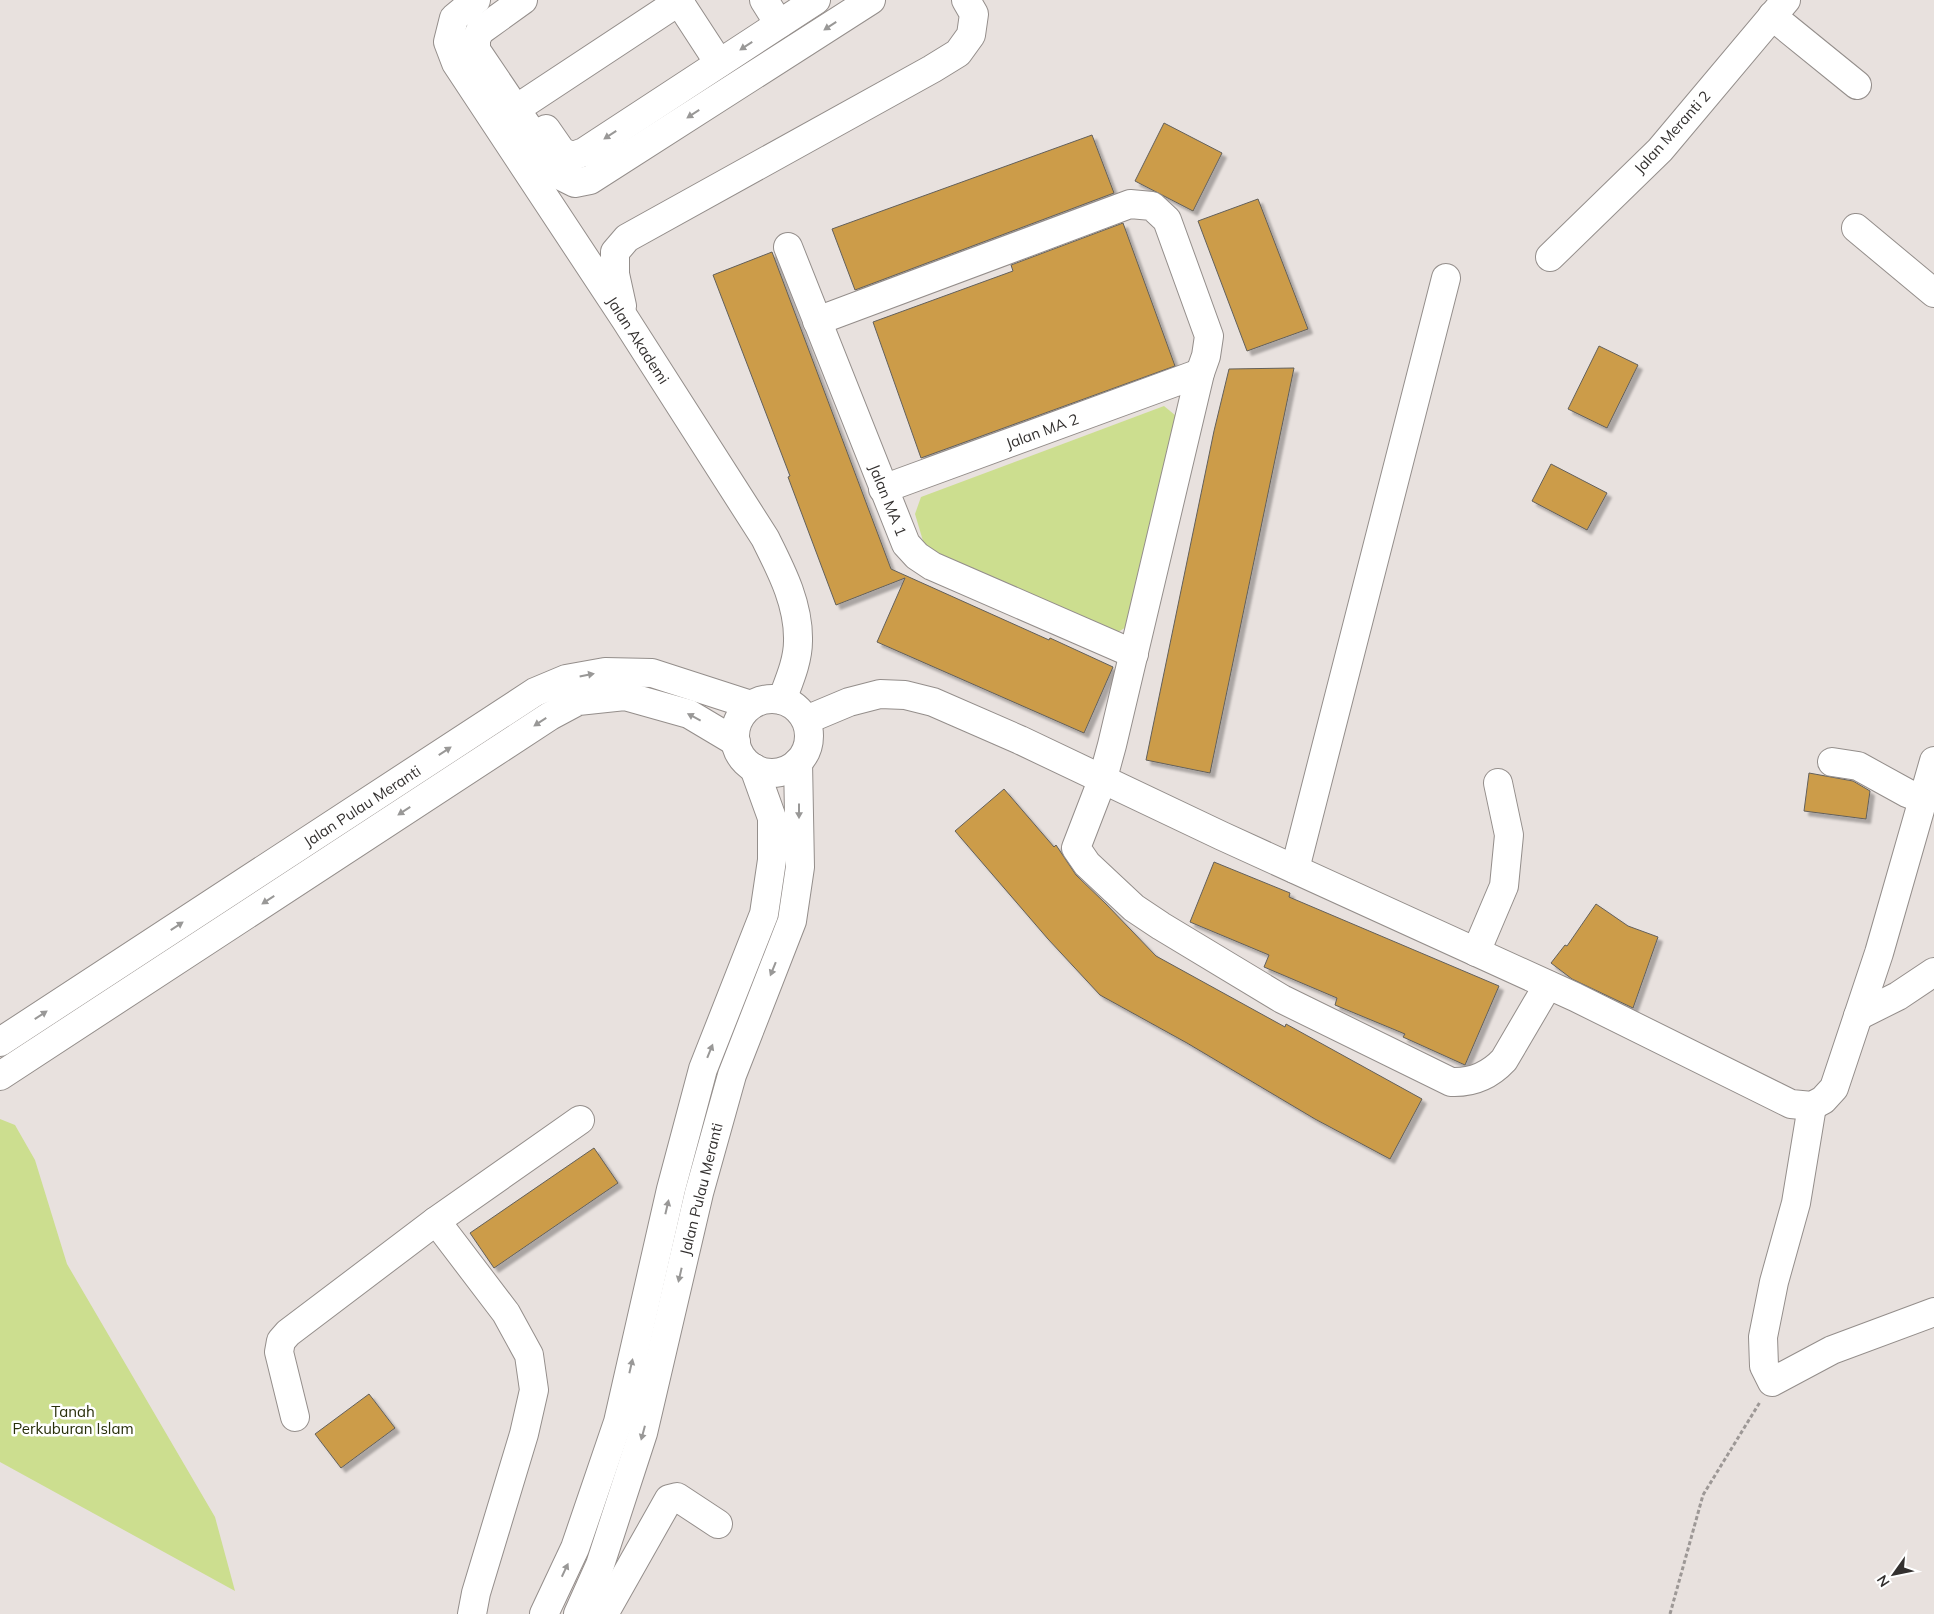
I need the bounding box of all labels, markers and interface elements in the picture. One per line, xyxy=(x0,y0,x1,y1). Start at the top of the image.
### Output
one-way arrow xyxy=(823,22,836,31)
one-way arrow xyxy=(739,41,752,51)
street label: Jalan Meranti 2 xyxy=(1630,87,1714,177)
one-way arrow xyxy=(686,109,699,119)
one-way arrow xyxy=(603,130,617,140)
street label: Jalan Akademi xyxy=(603,293,673,387)
street label: Jalan MA 2 xyxy=(1003,409,1081,453)
street label: Jalan MA 1 xyxy=(865,461,911,539)
one-way arrow xyxy=(579,671,595,679)
one-way arrow xyxy=(686,713,701,721)
one-way arrow xyxy=(534,717,547,727)
one-way arrow xyxy=(438,746,451,756)
street label: Jalan Pulau Meranti xyxy=(300,761,424,851)
one-way arrow xyxy=(795,803,803,819)
one-way arrow xyxy=(398,806,411,815)
one-way arrow xyxy=(262,895,275,905)
one-way arrow xyxy=(170,922,184,931)
one-way arrow xyxy=(769,962,777,977)
one-way arrow xyxy=(34,1011,48,1020)
one-way arrow xyxy=(707,1044,715,1058)
street label: Jalan Pulau Meranti xyxy=(675,1121,727,1257)
one-way arrow xyxy=(663,1200,671,1215)
one-way arrow xyxy=(676,1267,684,1282)
one-way arrow xyxy=(627,1358,635,1373)
park label: Tanah Perkuburan Islam xyxy=(12,1402,134,1438)
one-way arrow xyxy=(638,1425,646,1440)
north arrow xyxy=(1869,1549,1919,1599)
one-way arrow xyxy=(561,1563,569,1577)
text: N xyxy=(1873,1572,1894,1590)

